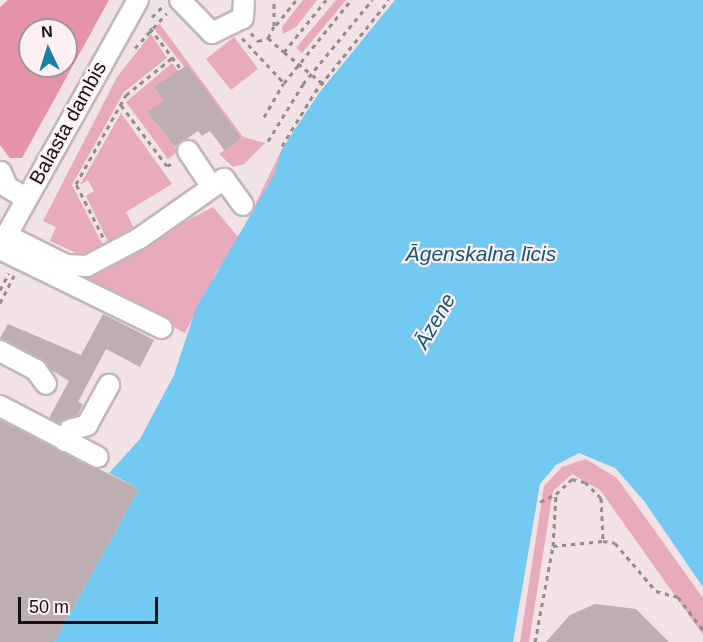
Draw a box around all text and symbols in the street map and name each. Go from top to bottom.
north arrow [18,18,78,78]
text: N [40,23,53,40]
street label: Balasta dambis [24,57,112,189]
water label: Āgenskalna līcis [406,241,556,267]
water label: Āzene [409,289,461,353]
scale bar [21,585,160,623]
text: 50 m [29,597,69,617]

